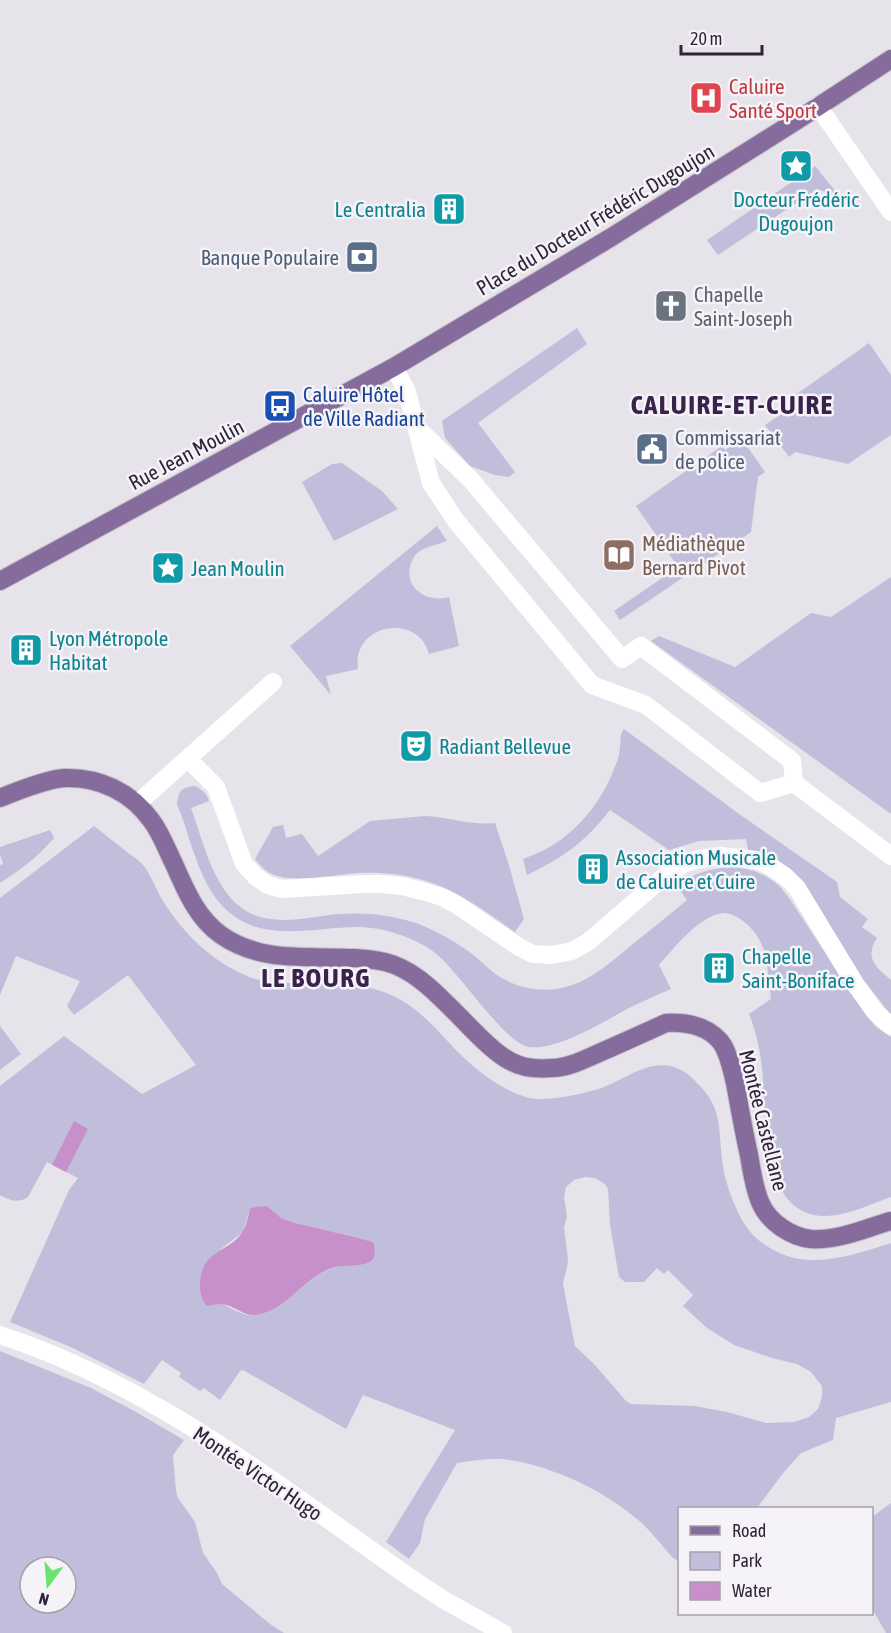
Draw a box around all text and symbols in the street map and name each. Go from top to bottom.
scale bar [681,18,762,56]
text: 20 m [690,28,722,49]
place label: Caluire Santé Sport [729,74,817,122]
hospital icon: Caluire Santé Sport [688,80,724,116]
street label: Place du Docteur Frédéric Dugoujon [472,138,718,300]
place icon: Docteur Frédéric Dugoujon [778,148,814,184]
place label: Docteur Frédéric Dugoujon [733,187,859,235]
building icon: Le Centralia [431,191,467,227]
place label: Le Centralia [335,197,426,221]
bank icon: Banque Populaire [344,239,380,275]
place label: Banque Populaire [201,245,339,269]
place label: Chapelle Saint-Joseph [694,282,793,330]
church icon: Chapelle Saint-Joseph [653,288,689,324]
place label: Caluire Hôtel de Ville Radiant [303,382,425,430]
bus stop icon: Caluire Hôtel de Ville Radiant [262,388,298,424]
district label: CALUIRE-ET-CUIRE [630,389,834,420]
street label: Rue Jean Moulin [124,414,248,494]
place label: Commissariat de police [675,425,781,473]
public building icon: Commissariat de police [634,431,670,467]
place label: Médiathèque Bernard Pivot [642,531,746,579]
library icon: Médiathèque Bernard Pivot [601,537,637,573]
place icon: Jean Moulin [150,550,186,586]
place label: Jean Moulin [191,556,285,580]
place label: Lyon Métropole Habitat [49,626,168,674]
building icon: Lyon Métropole Habitat [8,632,44,668]
theatre icon: Radiant Bellevue [398,728,434,764]
place label: Radiant Bellevue [439,734,571,758]
place label: Association Musicale de Caluire et Cuire [616,845,776,893]
building icon: Association Musicale de Caluire et Cuire [575,851,611,887]
place label: Chapelle Saint-Boniface [742,944,855,992]
building icon: Chapelle Saint-Boniface [701,950,737,986]
district label: LE BOURG [261,962,371,993]
street label: Montée Castellane [735,1047,793,1193]
street label: Montée Victor Hugo [189,1421,327,1525]
legend [678,1507,873,1615]
text: Road [732,1520,766,1541]
text: Park [732,1550,762,1571]
north arrow [18,1555,78,1615]
text: Water [732,1580,772,1601]
text: N [37,1589,51,1609]

